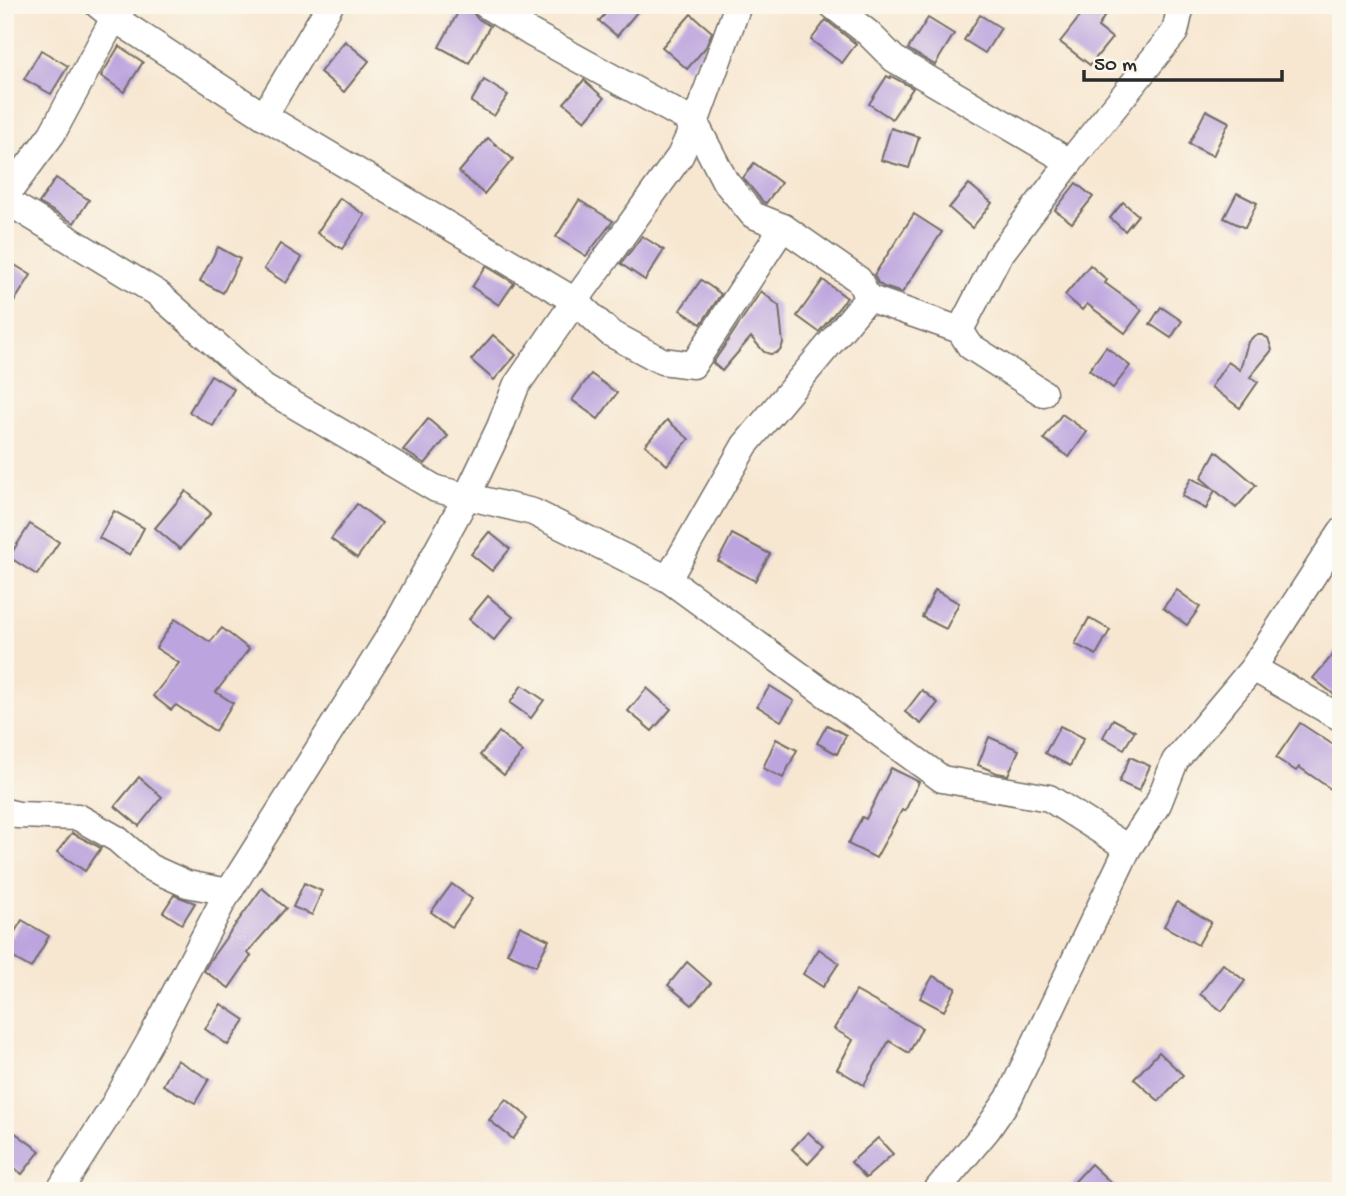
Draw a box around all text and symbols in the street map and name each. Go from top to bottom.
scale bar [1084,38,1281,82]
text: 50 m [1094,54,1137,79]

